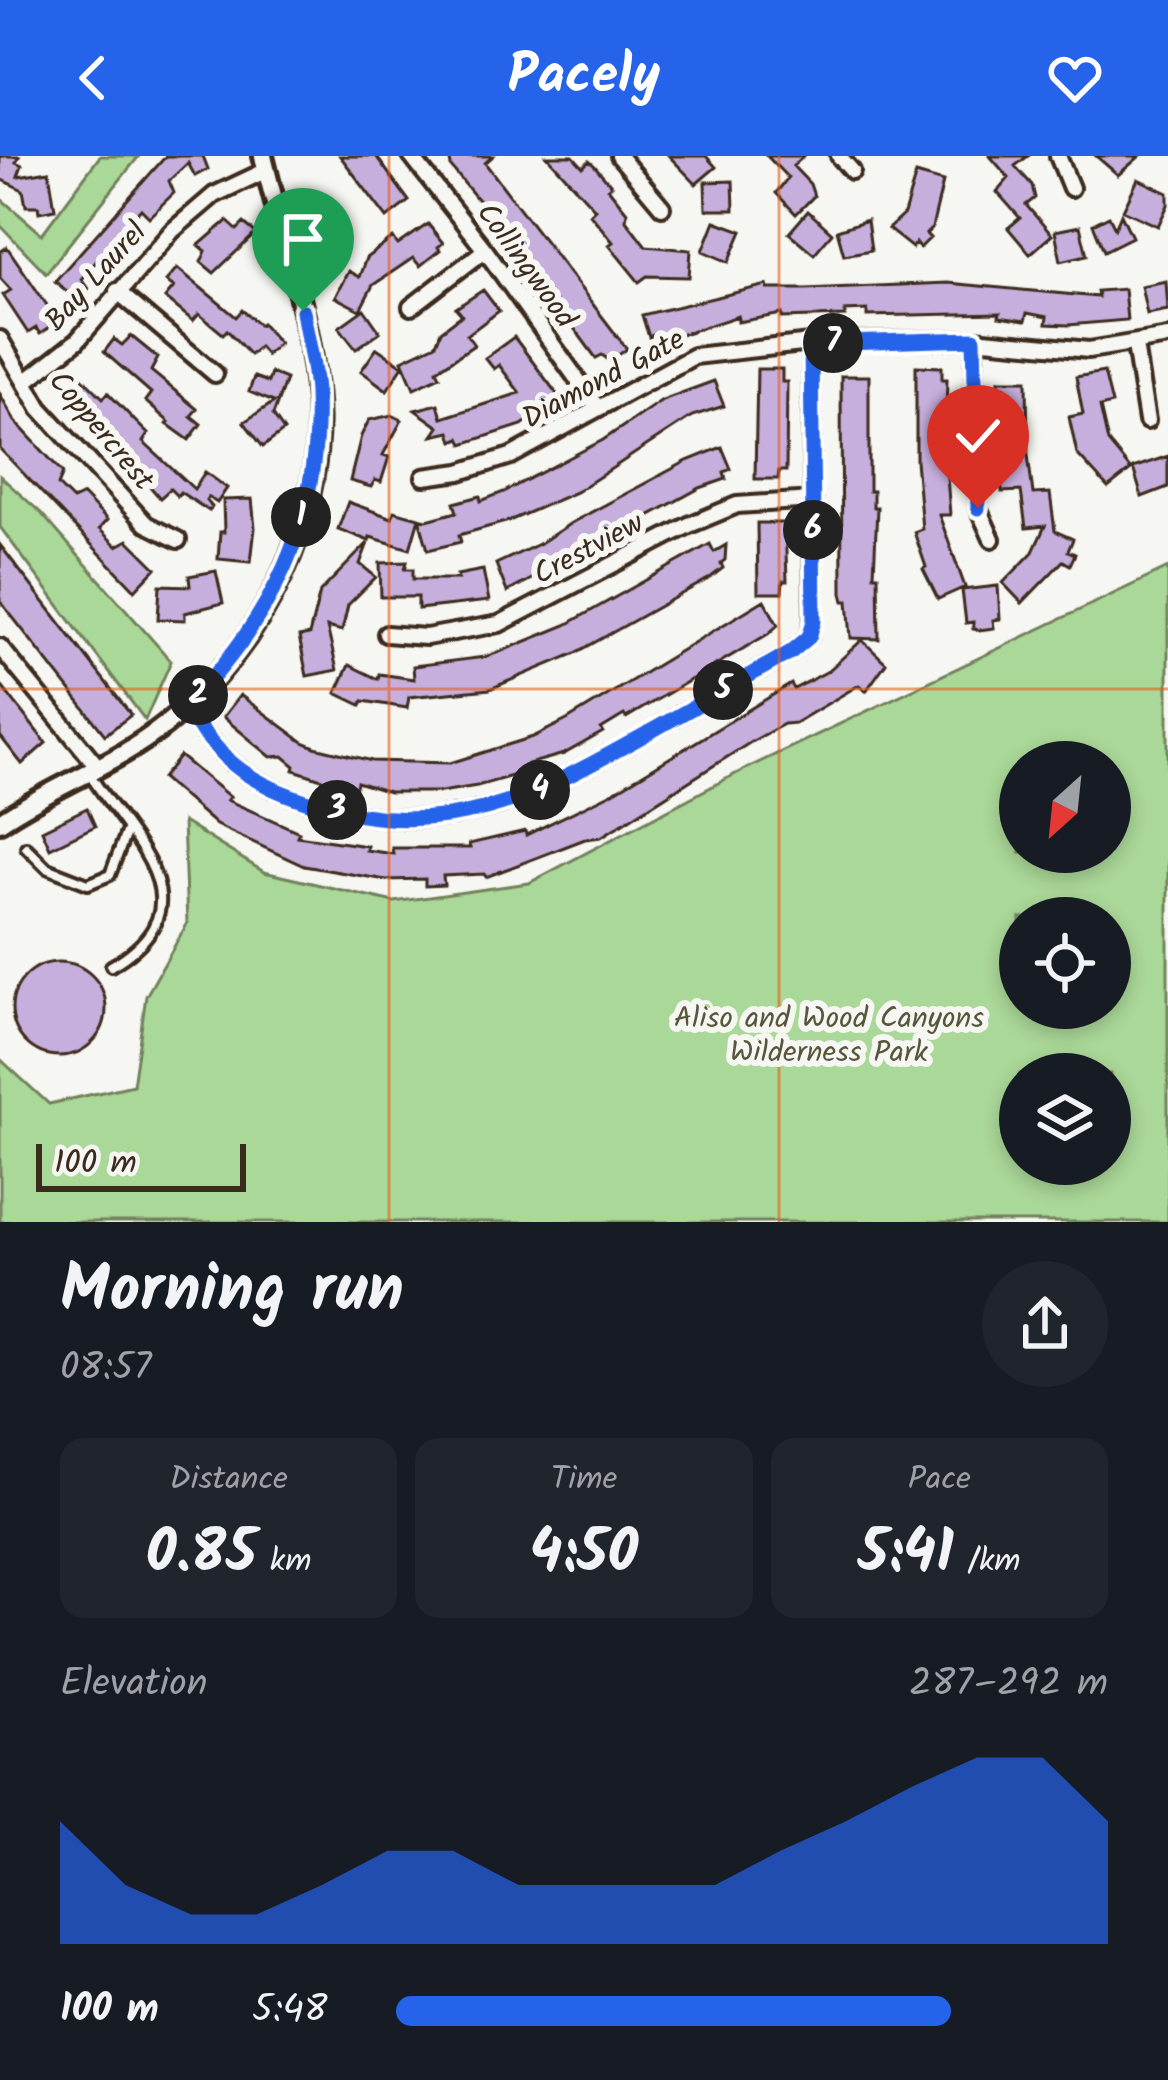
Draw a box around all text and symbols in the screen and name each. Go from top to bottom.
text: Pacely [508,35,660,121]
icon: back [60,45,126,111]
icon: heart [1042,45,1108,111]
pin [252,188,354,311]
street label: Collingwood [463,193,588,340]
icon: arrive [270,206,336,272]
street label: Bay Laurel [34,211,159,344]
pin: 7 [803,313,863,373]
text: 7 [825,316,841,369]
street label: Diamond Gate [514,317,694,443]
street label: Coppercrest [36,360,166,502]
pin [927,385,1029,508]
icon: check [945,403,1011,469]
pin: 1 [271,487,331,547]
text: 1 [296,490,306,543]
street label: Crestview [525,500,654,599]
pin: 6 [783,500,843,560]
text: 6 [804,503,822,556]
pin: 5 [693,660,753,720]
text: 5 [715,663,731,716]
pin: 2 [168,665,228,725]
text: 2 [188,668,208,721]
north arrow [999,741,1131,873]
map controls [999,741,1131,1185]
pin: 4 [510,760,570,820]
text: 4 [531,763,549,816]
pin: 3 [307,780,367,840]
text: 3 [328,783,346,836]
button: locate [999,897,1131,1029]
park label: Aliso and Wood Canyons Wilderness Park [674,995,984,1077]
button: layers [999,1053,1131,1185]
scale bar [36,1138,246,1191]
text: 100 m [54,1138,137,1191]
text: Morning run [60,1240,404,1345]
button: share [982,1261,1108,1387]
text: 08:57 [60,1338,152,1400]
text: Distance [169,1454,288,1507]
text: Time [551,1454,617,1507]
text: Pace [908,1454,971,1507]
text: 0.85 [146,1507,257,1603]
text: 4:50 [530,1507,638,1603]
text: 5:41 [858,1507,954,1603]
text: km [257,1536,312,1589]
text: /km [954,1536,1021,1589]
text: Elevation [60,1654,208,1716]
text: 287–292 m [909,1654,1108,1716]
text: 100 m [60,1980,159,2042]
text: 5:48 [252,1980,328,2042]

